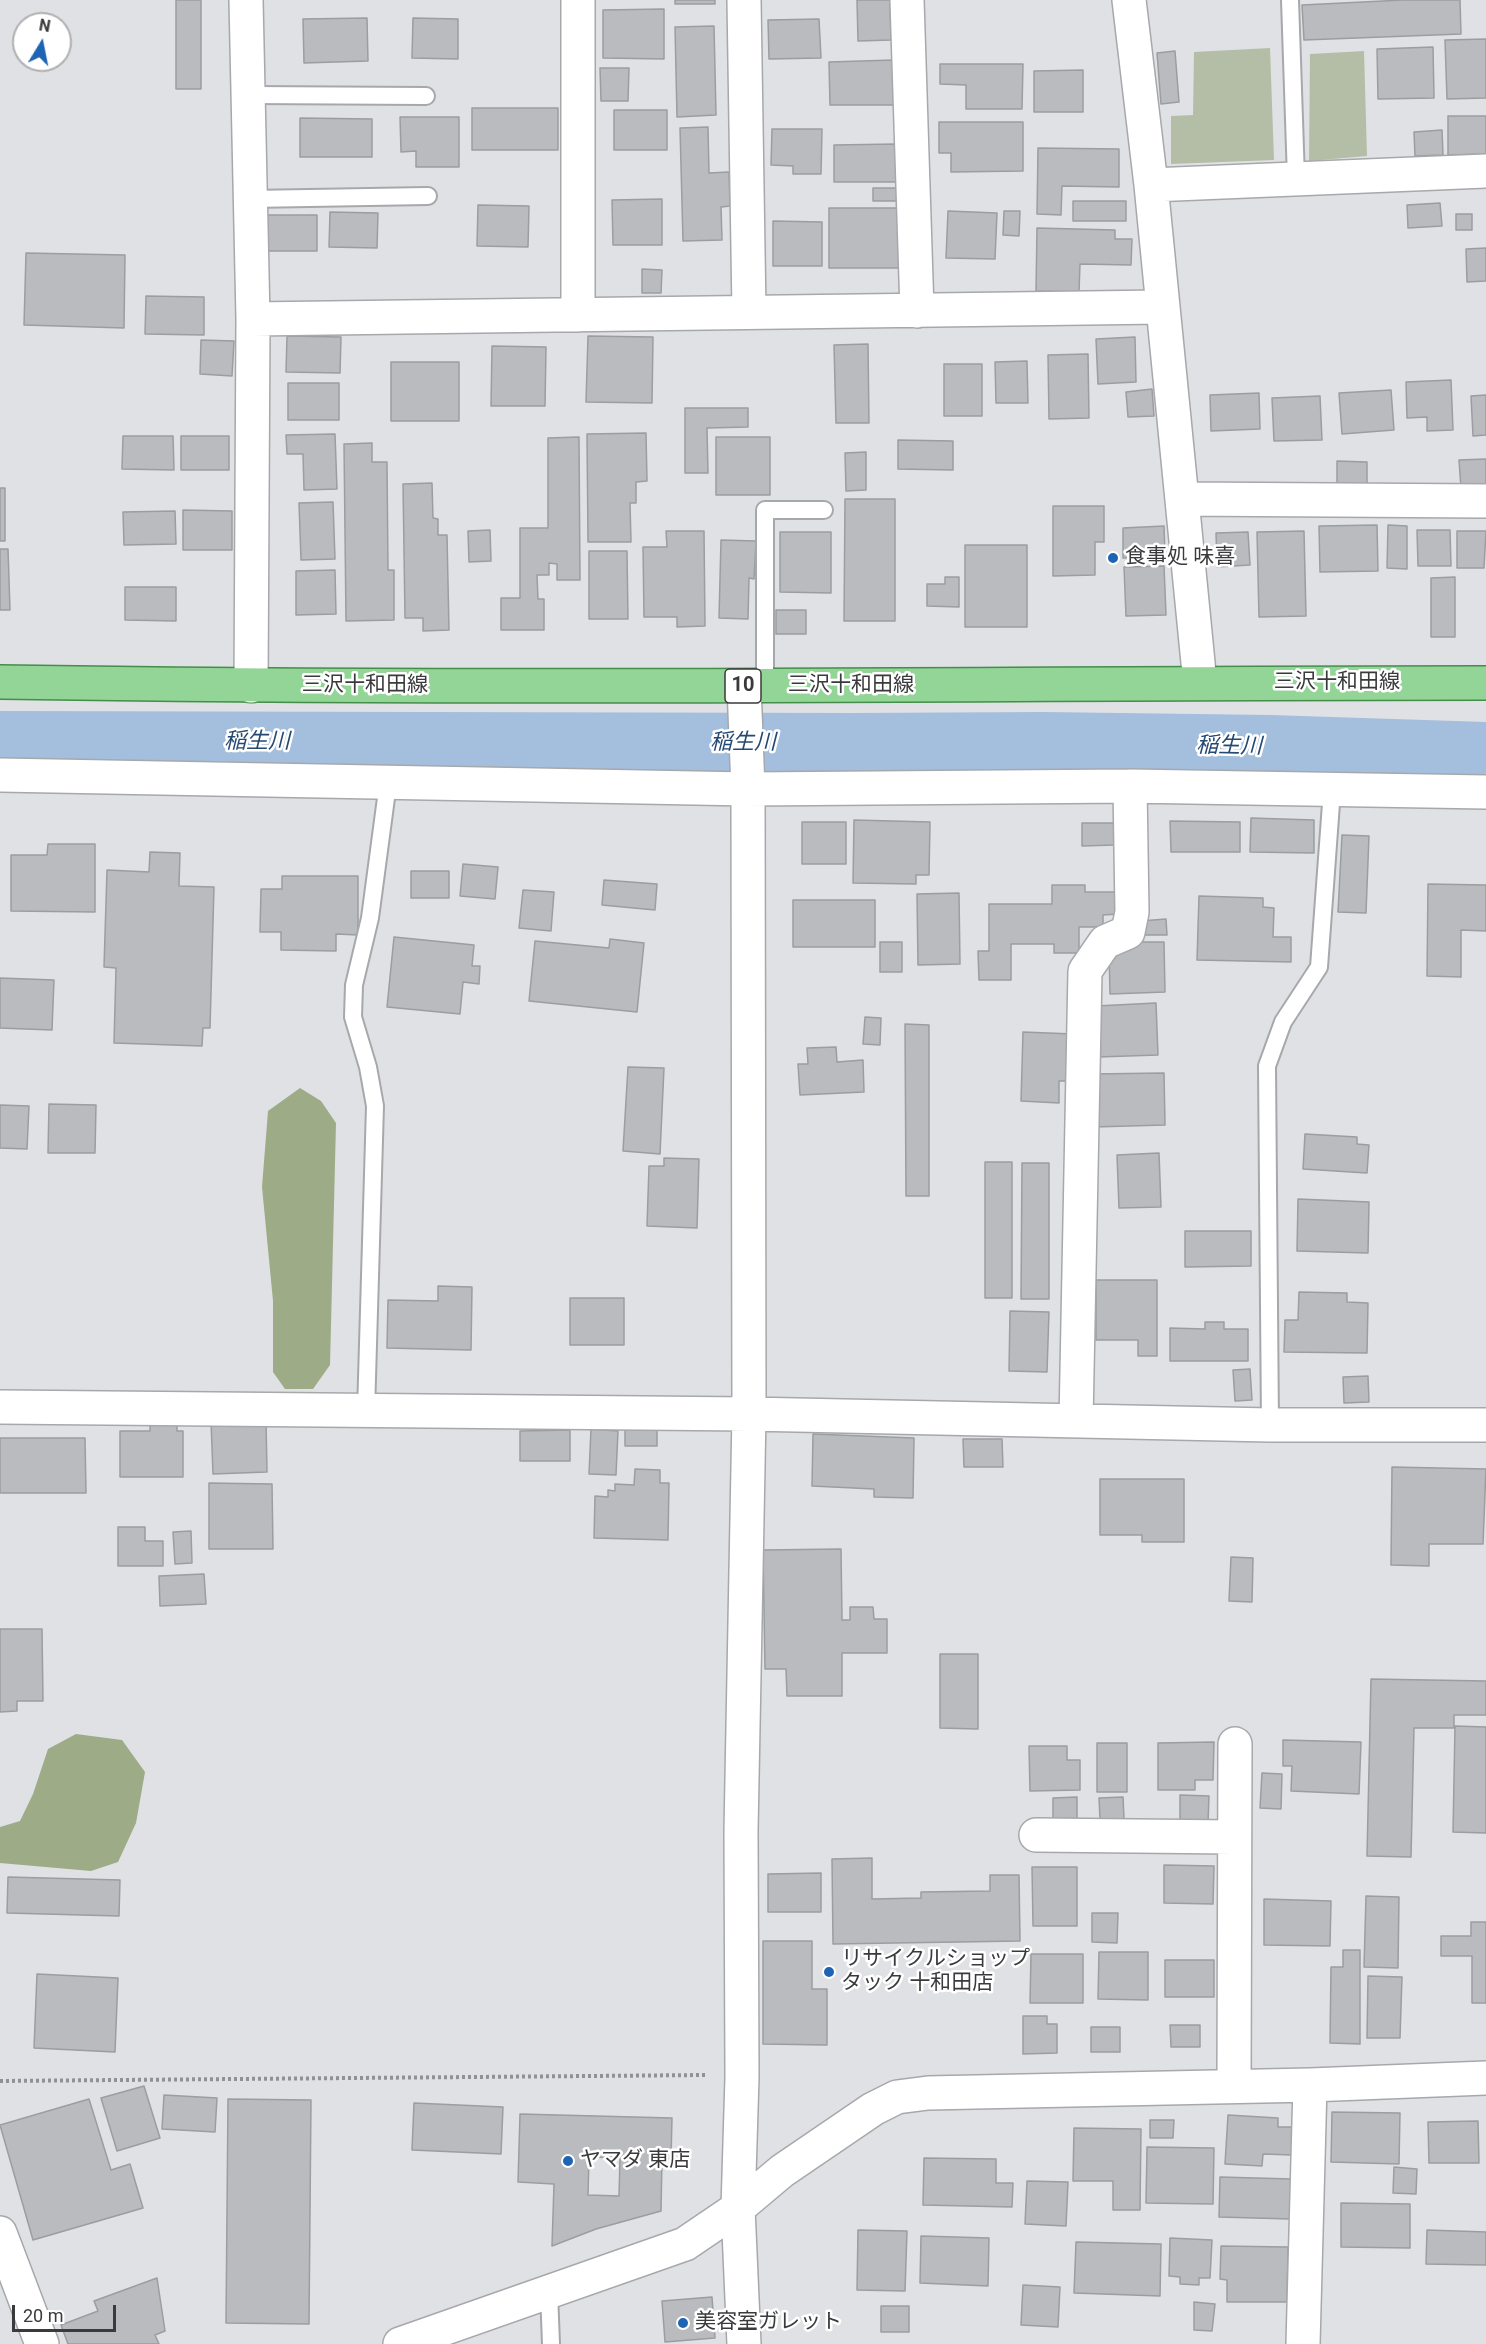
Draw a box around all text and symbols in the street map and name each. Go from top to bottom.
north arrow [12,12,72,72]
text: N [38,15,52,36]
place label: 食事処 味喜 [1125,545,1235,571]
marker: 食事処 味喜 [1106,551,1120,565]
road number: 10 [725,669,761,703]
street label: 三沢十和田線 [1274,670,1400,696]
street label: 三沢十和田線 [302,673,428,699]
street label: 三沢十和田線 [788,673,914,699]
water label: 稲生川 [224,729,290,755]
water label: 稲生川 [710,730,776,756]
water label: 稲生川 [1196,733,1262,761]
place label: リサイクルショップ タック 十和田店 [841,1947,1030,1997]
marker: リサイクルショップ タック 十和田店 [822,1965,836,1979]
place label: ヤマダ 東店 [580,2148,690,2174]
marker: ヤマダ 東店 [561,2154,575,2168]
scale bar [15,2293,118,2331]
text: 20 m [23,2305,63,2326]
place label: 美容室ガレット [695,2310,842,2336]
marker: 美容室ガレット [676,2316,690,2330]

